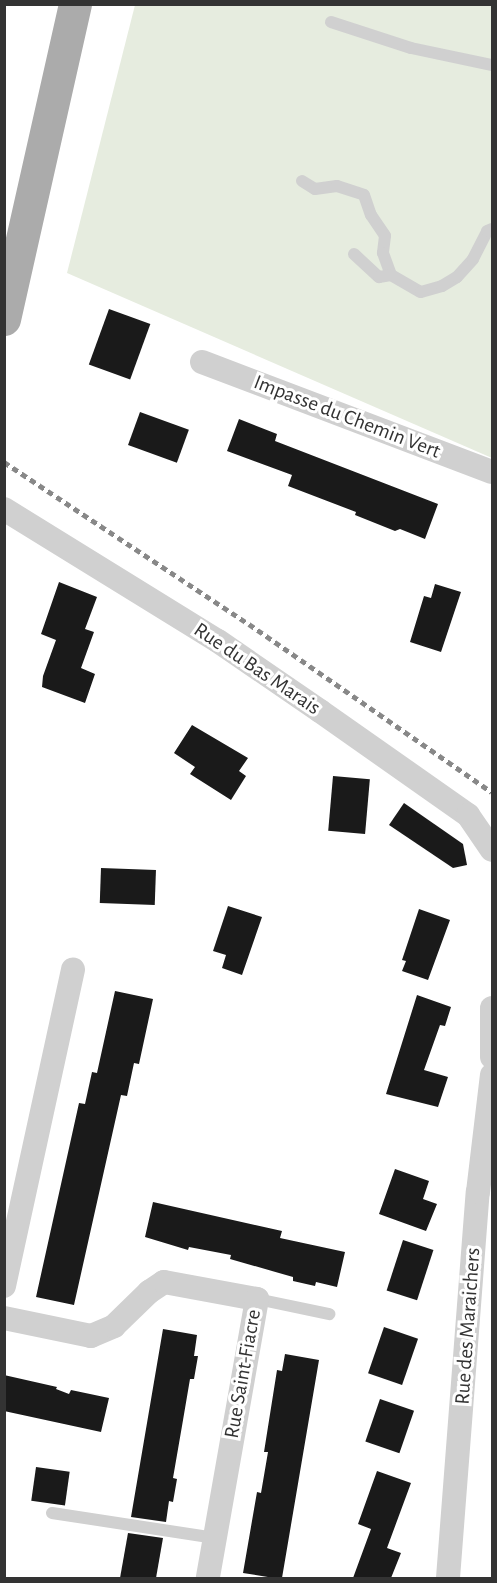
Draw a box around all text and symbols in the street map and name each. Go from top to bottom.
street label: Impasse du Chemin Vert [250,370,444,464]
street label: Rue du Bas Marais [189,617,325,721]
street label: Rue des Maraichers [450,1247,486,1405]
street label: Rue Saint-Fiacre [219,1307,267,1441]

